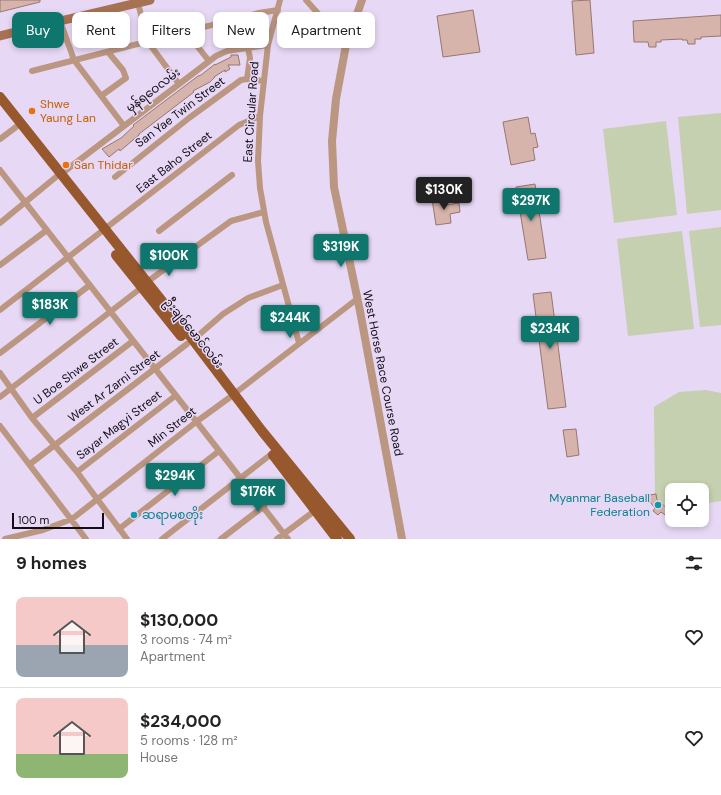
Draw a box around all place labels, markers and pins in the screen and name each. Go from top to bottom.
place label: Shwe Yaung Lan [40,96,96,126]
marker: Shwe Yaung Lan [27,106,37,116]
place label: San Thidar [74,157,133,173]
marker: San Thidar [61,160,71,170]
pin: $130K [416,177,472,211]
pin: $297K [503,188,559,222]
pin: $319K [313,234,369,268]
pin: $100K [141,243,197,277]
pin: $183K [22,292,78,326]
pin: $244K [262,305,318,339]
pin: $234K [522,316,578,350]
pin: $294K [147,463,203,497]
pin: $176K [230,479,286,513]
place label: Myanmar Baseball Federation [549,490,650,520]
marker: Myanmar Baseball Federation [653,500,663,510]
place label: ဆရာမစတိုး [142,506,203,525]
marker: ဆရာမစတိုး [129,510,139,520]

